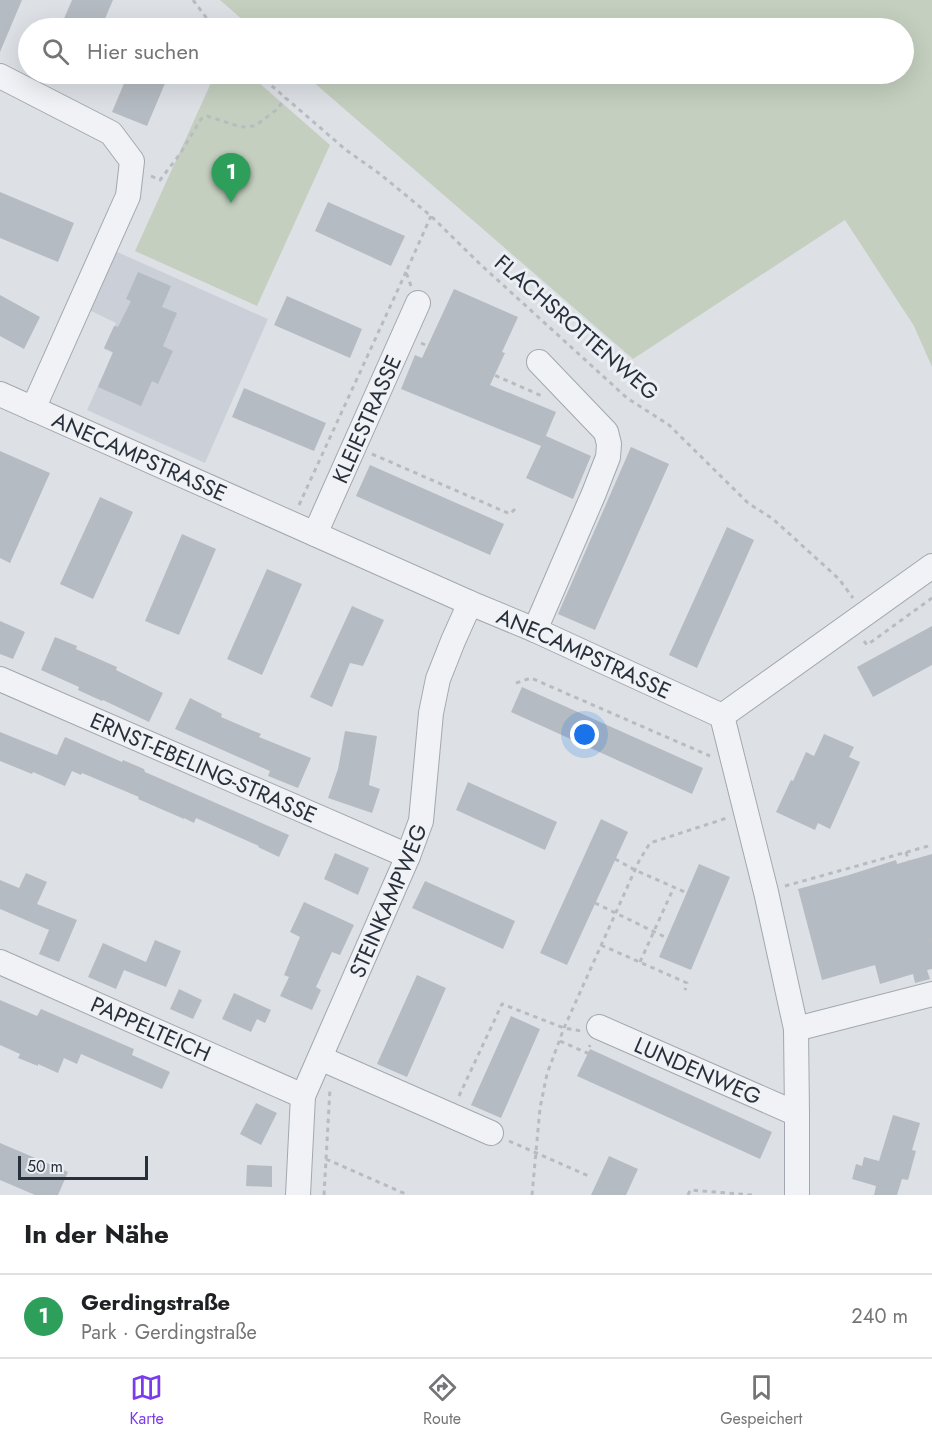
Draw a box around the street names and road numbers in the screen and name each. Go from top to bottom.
street label: FLACHSROTTENWEG [488,247,666,407]
street label: KLEIESTRASSE [324,350,409,488]
street label: ANECAMPSTRASSE [47,403,232,509]
street label: ANECAMPSTRASSE [492,600,676,707]
street label: ERNST-EBELING-STRASSE [85,704,322,831]
street label: STEINKAMPWEG [341,819,435,983]
street label: PAPPELTEICH [86,988,216,1069]
street label: LUNDENWEG [629,1028,766,1112]

